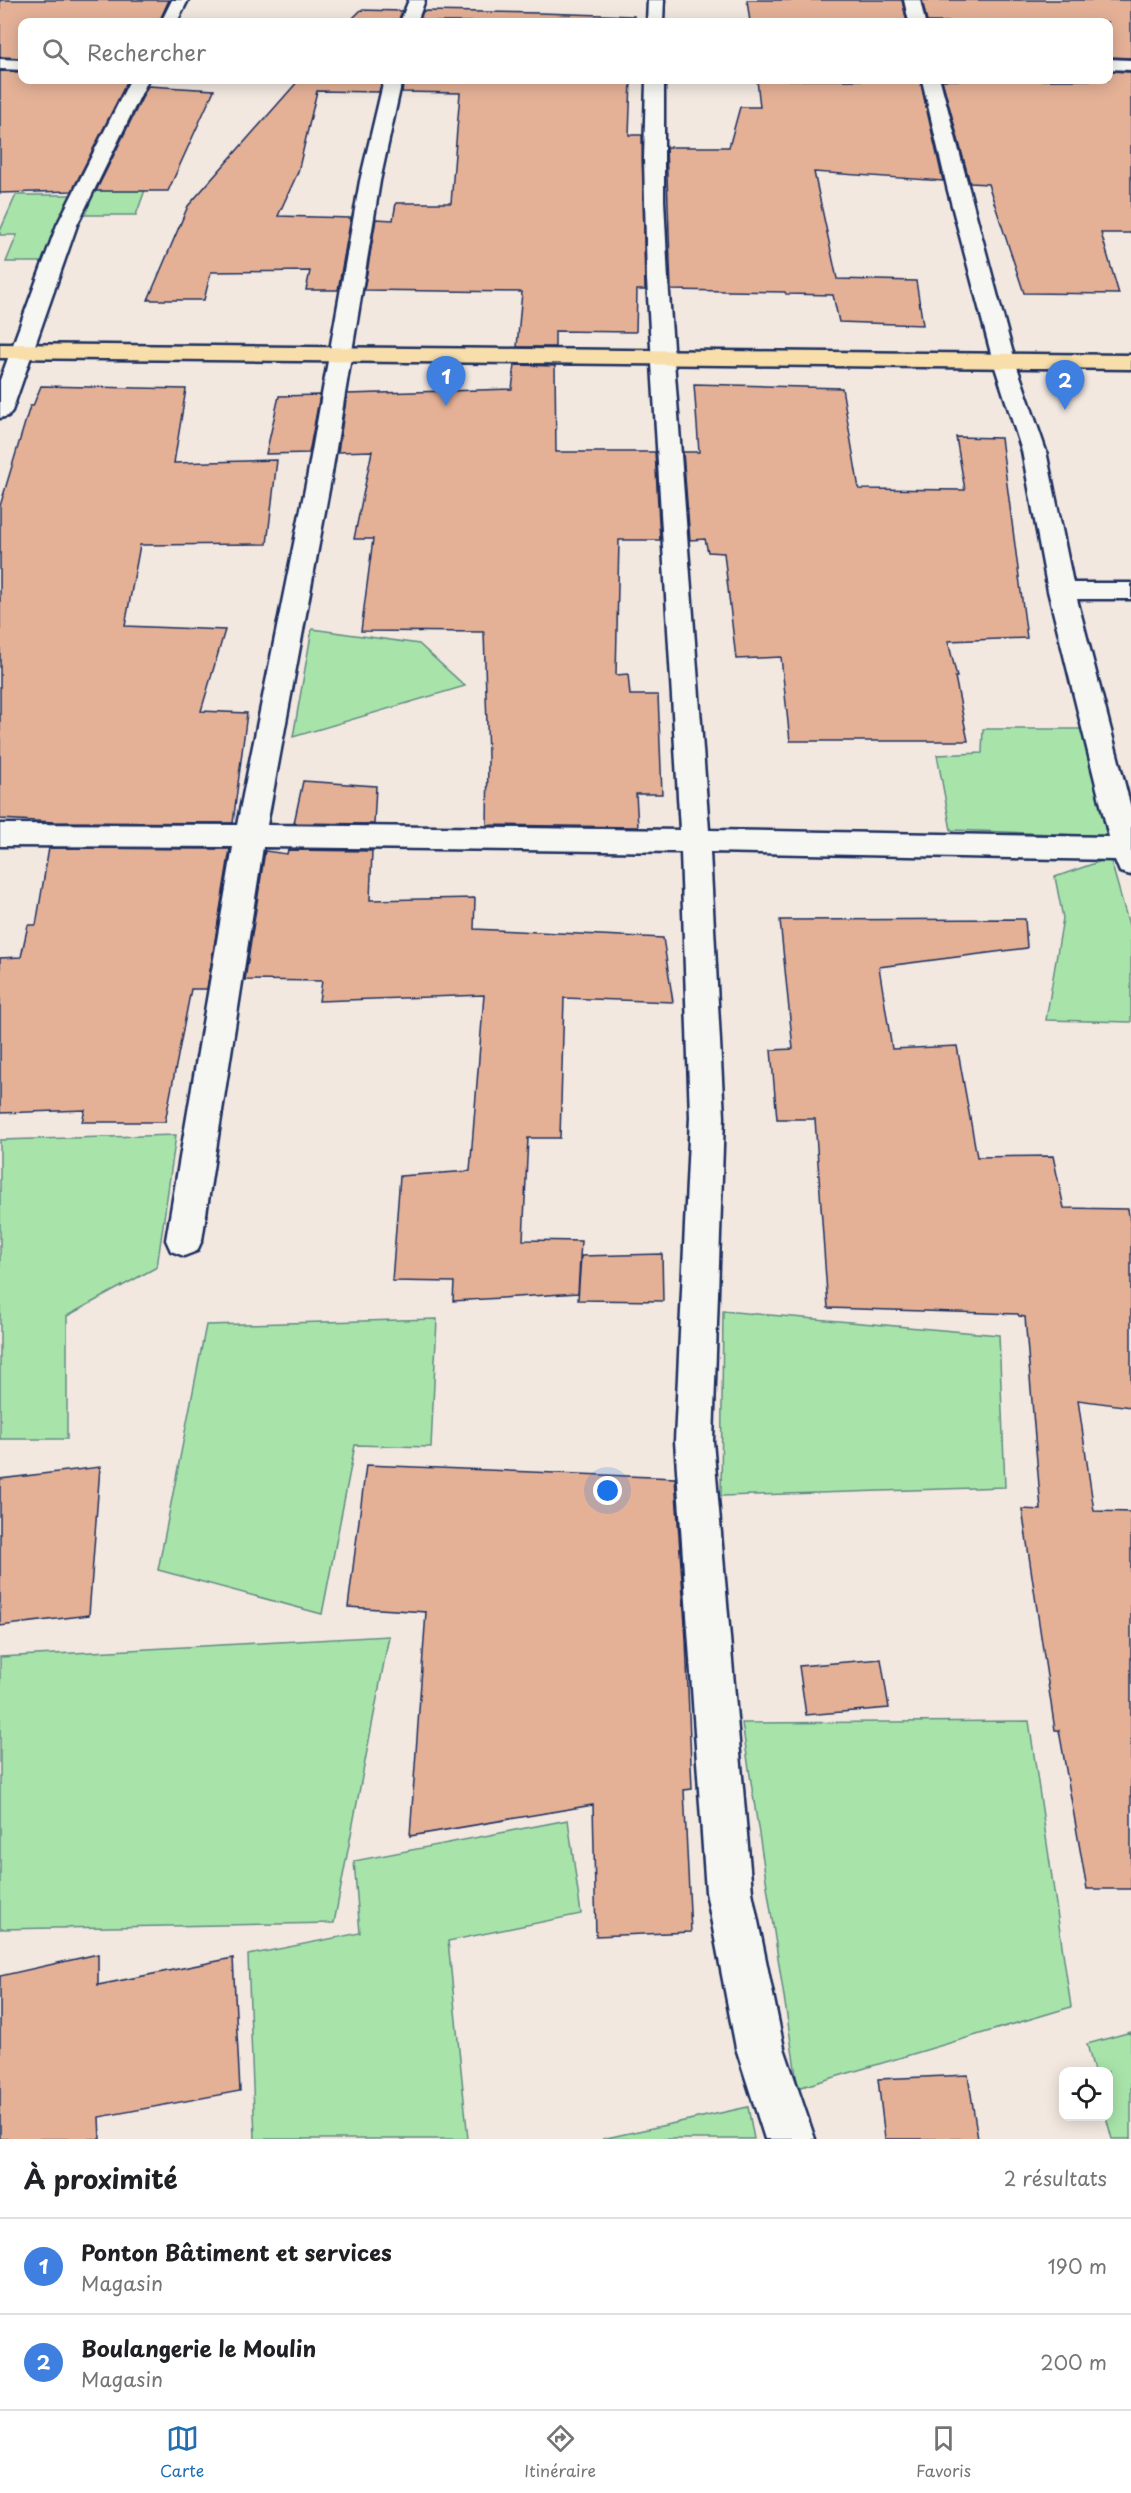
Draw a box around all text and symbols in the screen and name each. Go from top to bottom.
search box [18,18,1113,84]
icon: search [39,35,72,68]
text: Rechercher [87,35,206,68]
pin: 1 [426,356,466,406]
pin: 2 [1046,360,1084,410]
your location [593,1476,622,1505]
map controls [1059,2067,1113,2121]
button: locate [1059,2067,1113,2121]
text: À proximité [24,2159,178,2198]
text: 2 résultats [1004,2163,1107,2193]
text: Ponton Bâtiment et services [81,2235,392,2268]
text: 1 [39,2251,48,2281]
text: 190 m [1048,2251,1107,2281]
text: Magasin [81,2268,163,2298]
text: Boulangerie le Moulin [81,2331,316,2364]
text: 2 [36,2347,51,2377]
text: 200 m [1040,2347,1107,2377]
text: Magasin [81,2364,163,2394]
tab: Carte [160,2422,204,2482]
tab: Itinéraire [524,2422,596,2482]
tab: Favoris [916,2422,971,2482]

